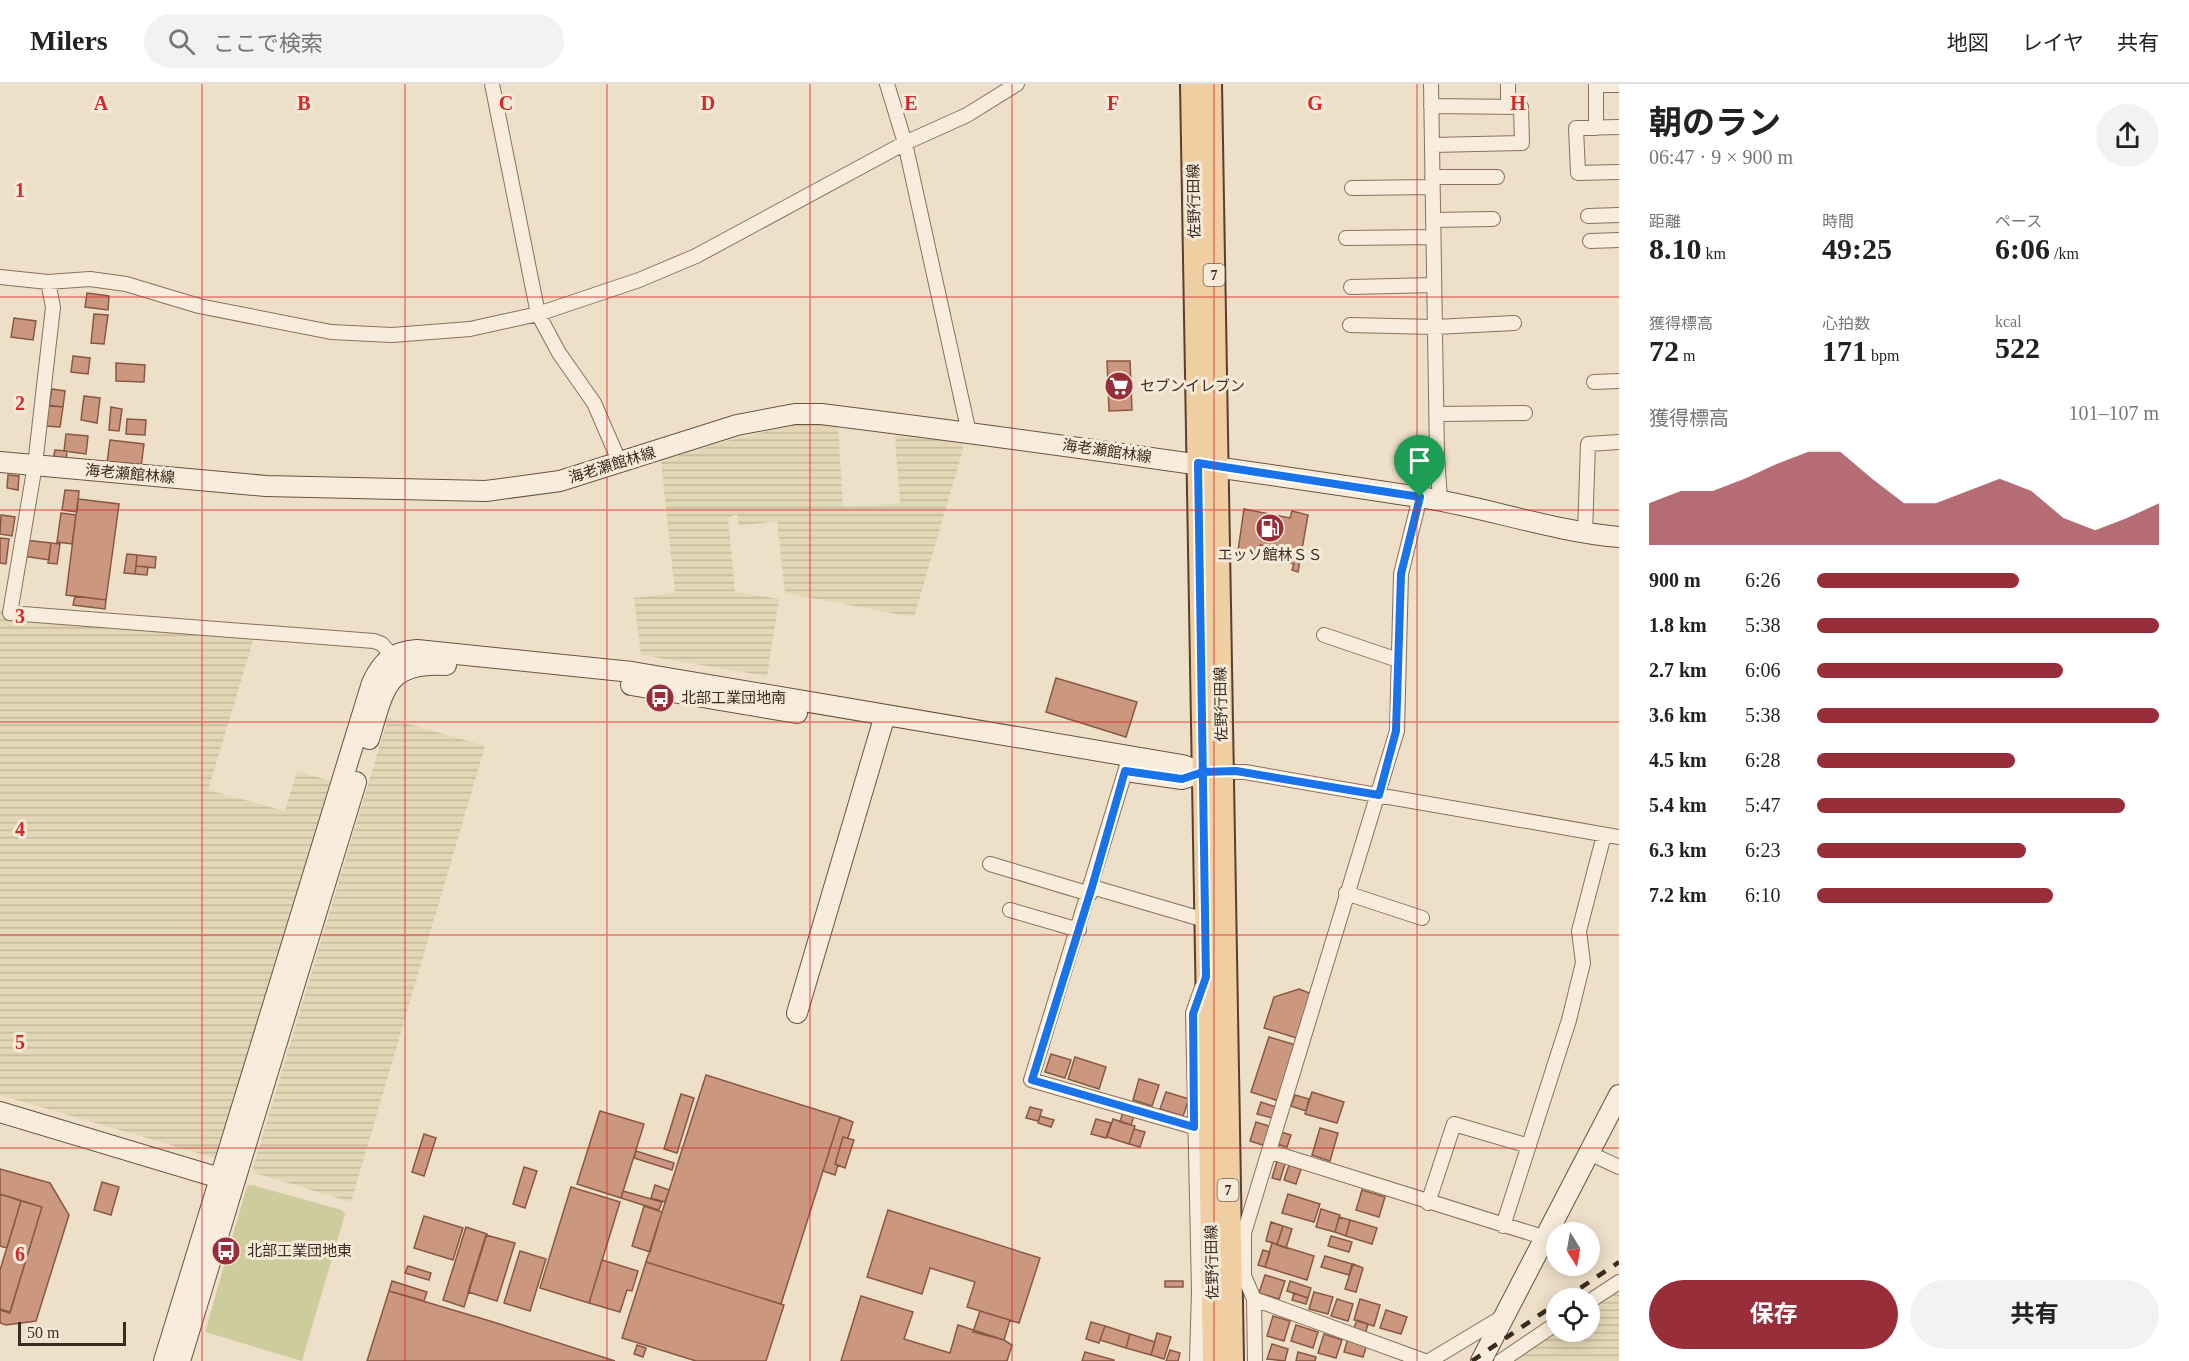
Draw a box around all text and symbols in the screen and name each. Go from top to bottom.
search box [144,14,564,68]
text: Milers [30,25,108,56]
icon: search [165,25,198,58]
text: ここで検索 [213,31,323,56]
text: 地図 [1947,31,1989,55]
text: レイヤ [2022,31,2084,55]
text: 共有 [2117,31,2159,55]
text: A [94,92,109,114]
text: B [297,92,311,114]
text: C [499,92,513,114]
text: D [701,92,715,114]
text: E [904,92,918,114]
text: F [1107,92,1119,114]
text: G [1307,92,1323,114]
text: H [1510,92,1526,114]
button: share [2096,104,2159,167]
text: 朝のラン [1649,105,1781,141]
text: 06:47 · 9 × 900 m [1649,146,1793,168]
street label: 佐野行田線 [1185,163,1203,239]
text: 1 [15,179,25,201]
text: 距離 [1649,213,1681,230]
text: 時間 [1822,213,1854,230]
text: ペース [1995,213,2042,230]
text: 8.10 [1649,232,1702,265]
text: 49:25 [1822,232,1892,265]
text: 6:06 [1995,232,2050,265]
text: km [1702,245,1726,262]
text: /km [2050,245,2079,262]
road number: 7 [1204,264,1224,286]
text: kcal [1995,313,2022,330]
text: 獲得標高 [1649,315,1713,332]
text: 心拍数 [1822,315,1870,332]
text: 522 [1995,331,2040,364]
text: 72 [1649,334,1679,367]
text: 171 [1822,334,1867,367]
text: m [1679,347,1695,364]
text: bpm [1867,347,1899,364]
supermarket icon: セブンイレブン [1103,370,1135,402]
place label: セブンイレブン [1140,378,1245,394]
text: 2 [15,392,25,414]
text: 101–107 m [2068,402,2159,424]
text: 獲得標高 [1649,407,1729,429]
pin [1394,435,1445,497]
street label: 海老瀬館林線 [1061,437,1153,465]
street label: 海老瀬館林線 [567,444,657,486]
icon: arrive [1403,444,1436,477]
street label: 海老瀬館林線 [84,462,176,486]
fuel station icon: エッソ館林ＳＳ [1254,512,1286,544]
place label: エッソ館林ＳＳ [1217,547,1323,563]
text: 900 m [1649,569,1701,591]
text: 6:26 [1745,569,1781,591]
text: 3 [15,605,25,627]
text: 1.8 km [1649,614,1707,636]
text: 5:38 [1745,614,1781,636]
text: 2.7 km [1649,659,1707,681]
text: 6:06 [1745,659,1781,681]
street label: 佐野行田線 [1212,666,1230,742]
bus stop icon: 北部工業団地南 [644,682,676,714]
place label: 北部工業団地南 [681,689,786,706]
text: 3.6 km [1649,704,1707,726]
text: 5:38 [1745,704,1781,726]
text: 4.5 km [1649,749,1707,771]
text: 6:28 [1745,749,1781,771]
text: 5.4 km [1649,794,1707,816]
text: 5:47 [1745,794,1781,816]
text: 4 [15,818,25,840]
text: 6.3 km [1649,839,1707,861]
text: 6:23 [1745,839,1781,861]
text: 7.2 km [1649,884,1707,906]
text: 6:10 [1745,884,1781,906]
text: 5 [15,1031,25,1053]
road number: 7 [1218,1179,1238,1201]
north arrow [1546,1222,1600,1276]
map controls [1546,1222,1600,1342]
street label: 佐野行田線 [1203,1224,1221,1300]
bus stop icon: 北部工業団地東 [210,1235,242,1267]
place label: 北部工業団地東 [247,1242,352,1259]
text: 6 [15,1243,25,1265]
button: 保存 [1649,1280,1898,1349]
button: 共有 [1910,1280,2159,1349]
button: locate [1546,1288,1600,1342]
scale bar [18,1319,126,1346]
text: 50 m [27,1324,59,1341]

